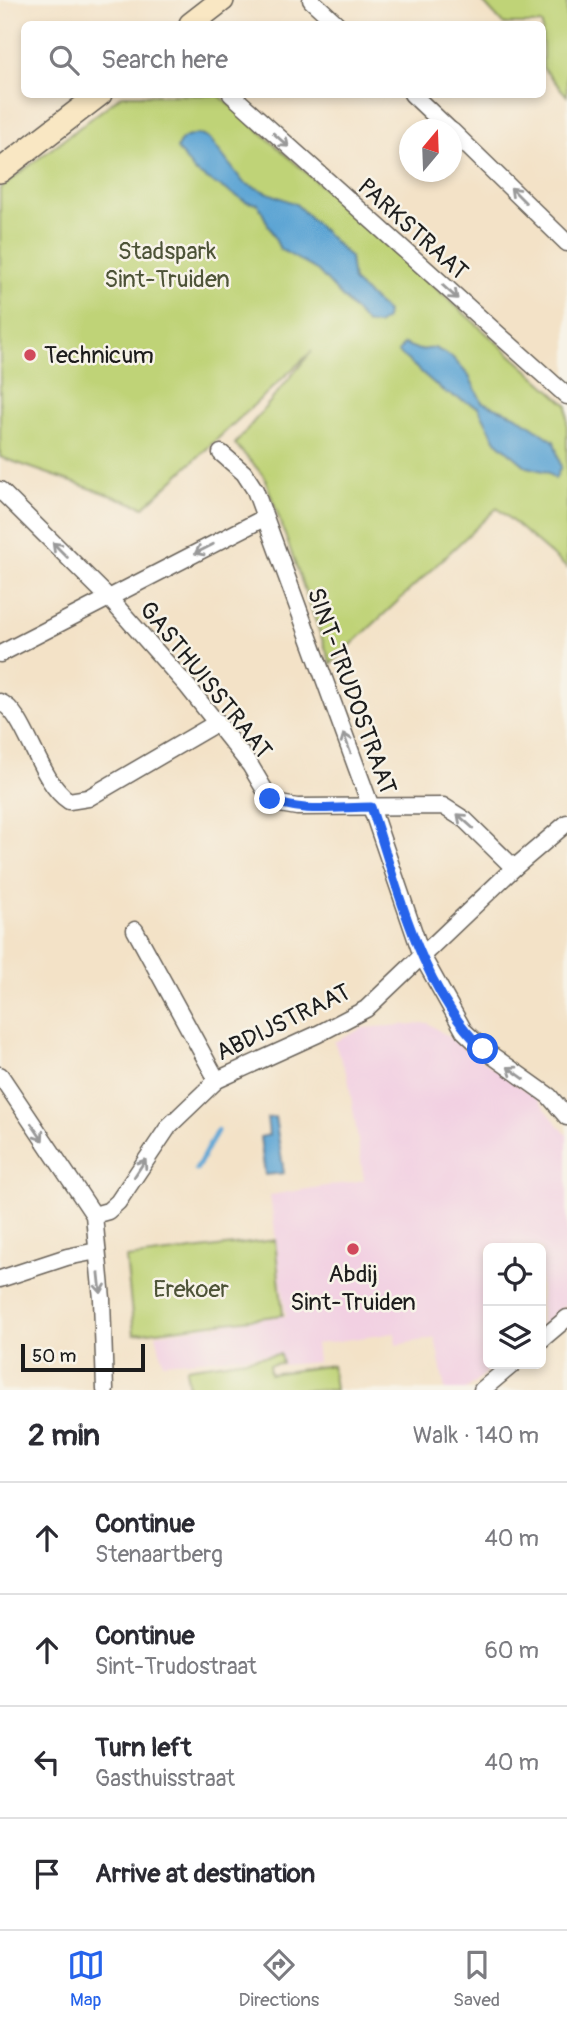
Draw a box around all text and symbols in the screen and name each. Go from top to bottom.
search box [21,21,546,98]
icon: search [45,41,83,79]
text: Search here [101,44,228,76]
north arrow [399,119,462,182]
one-way arrow [272,132,289,149]
street label: PARKSTRAAT [352,172,474,286]
one-way arrow [510,187,527,204]
park label: Stadspark Sint-Truiden [104,237,230,294]
one-way arrow [441,284,459,300]
place label: Technicum [44,341,154,370]
marker: Technicum [22,347,38,363]
one-way arrow [52,542,69,559]
one-way arrow [194,543,214,557]
street label: SINT-TRUDOSTRAAT [301,584,402,798]
street label: GASTHUISSTRAAT [133,596,278,765]
one-way arrow [340,732,353,754]
route end [254,783,285,814]
one-way arrow [456,813,474,829]
street label: ABDIJSTRAAT [211,978,355,1067]
route start [467,1033,498,1064]
one-way arrow [507,1065,525,1080]
one-way arrow [30,1122,44,1141]
one-way arrow [133,1158,147,1178]
marker: Abdij Sint-Truiden [345,1241,361,1257]
map controls [483,1243,546,1369]
button: locate [483,1243,546,1306]
place label: Abdij Sint-Truiden [290,1260,416,1317]
one-way arrow [94,1271,107,1293]
park label: Erekoer [153,1275,229,1304]
button: layers [483,1306,546,1369]
scale bar [21,1341,145,1373]
text: 50 m [32,1344,76,1368]
text: 2 min [28,1417,100,1454]
text: Walk · 140 m [413,1421,539,1450]
text: Continue [95,1508,195,1540]
icon: ahead [28,1519,66,1557]
text: 40 m [485,1524,539,1553]
text: Stenaartberg [95,1540,223,1569]
text: Continue [95,1620,195,1652]
icon: ahead [28,1631,66,1669]
text: 60 m [484,1636,539,1665]
text: Sint-Trudostraat [95,1652,257,1681]
text: Turn left [95,1732,191,1764]
icon: left [28,1743,66,1781]
text: 40 m [485,1748,539,1777]
text: Gasthuisstraat [95,1764,235,1793]
icon: arrive [28,1855,66,1893]
text: Arrive at destination [95,1858,315,1890]
tab: Map [67,1946,105,2012]
tab: Directions [239,1946,319,2012]
tab: Saved [453,1946,500,2012]

